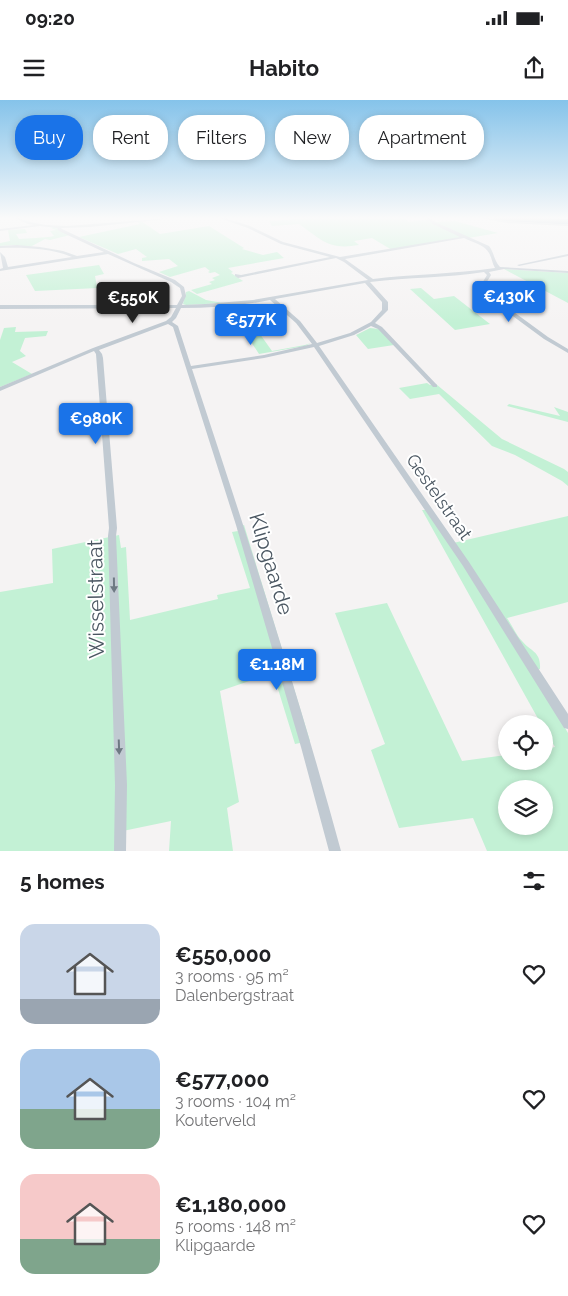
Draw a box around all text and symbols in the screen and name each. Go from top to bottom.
text: 09:20 [25,7,75,29]
icon: menu [20,54,48,82]
icon: share [520,54,548,82]
text: Habito [249,55,319,81]
chip: Buy [15,115,83,160]
chip: Rent [93,115,168,160]
chip: Filters [178,115,265,160]
chip: New [275,115,349,160]
chip: Apartment [359,115,484,160]
pin: €430K [474,280,544,323]
pin: €550K [98,282,168,324]
text: €430K [483,287,535,306]
text: €550K [107,288,159,307]
pin: €577K [216,304,286,346]
text: €577K [226,310,276,329]
pin: €980K [61,402,131,445]
text: €980K [70,409,122,428]
street label: Gestelstraat [402,450,477,544]
street label: Klipgaarde [244,510,299,618]
street label: Wisselstraat [82,539,109,659]
one-way arrow [111,577,119,593]
pin: €1.18M [236,648,318,691]
text: €1.18M [249,655,305,674]
map controls [498,715,553,835]
button: locate [498,715,553,770]
one-way arrow [116,739,124,755]
button: layers [498,780,553,835]
icon: filters [520,867,548,895]
text: 5 homes [20,869,105,894]
text: €550,000 [175,942,271,967]
icon: home [60,944,120,1004]
icon: heart [520,960,548,988]
text: 3 rooms · 95 m² [175,967,289,986]
text: Dalenbergstraat [175,986,294,1005]
text: €577,000 [175,1067,269,1092]
icon: home [60,1069,120,1129]
icon: heart [520,1085,548,1113]
text: 3 rooms · 104 m² [175,1092,296,1111]
text: Kouterveld [175,1111,256,1130]
text: €1,180,000 [175,1192,287,1217]
icon: home [60,1194,120,1254]
icon: heart [520,1210,548,1238]
text: 5 rooms · 148 m² [175,1217,296,1236]
text: Klipgaarde [175,1236,255,1255]

